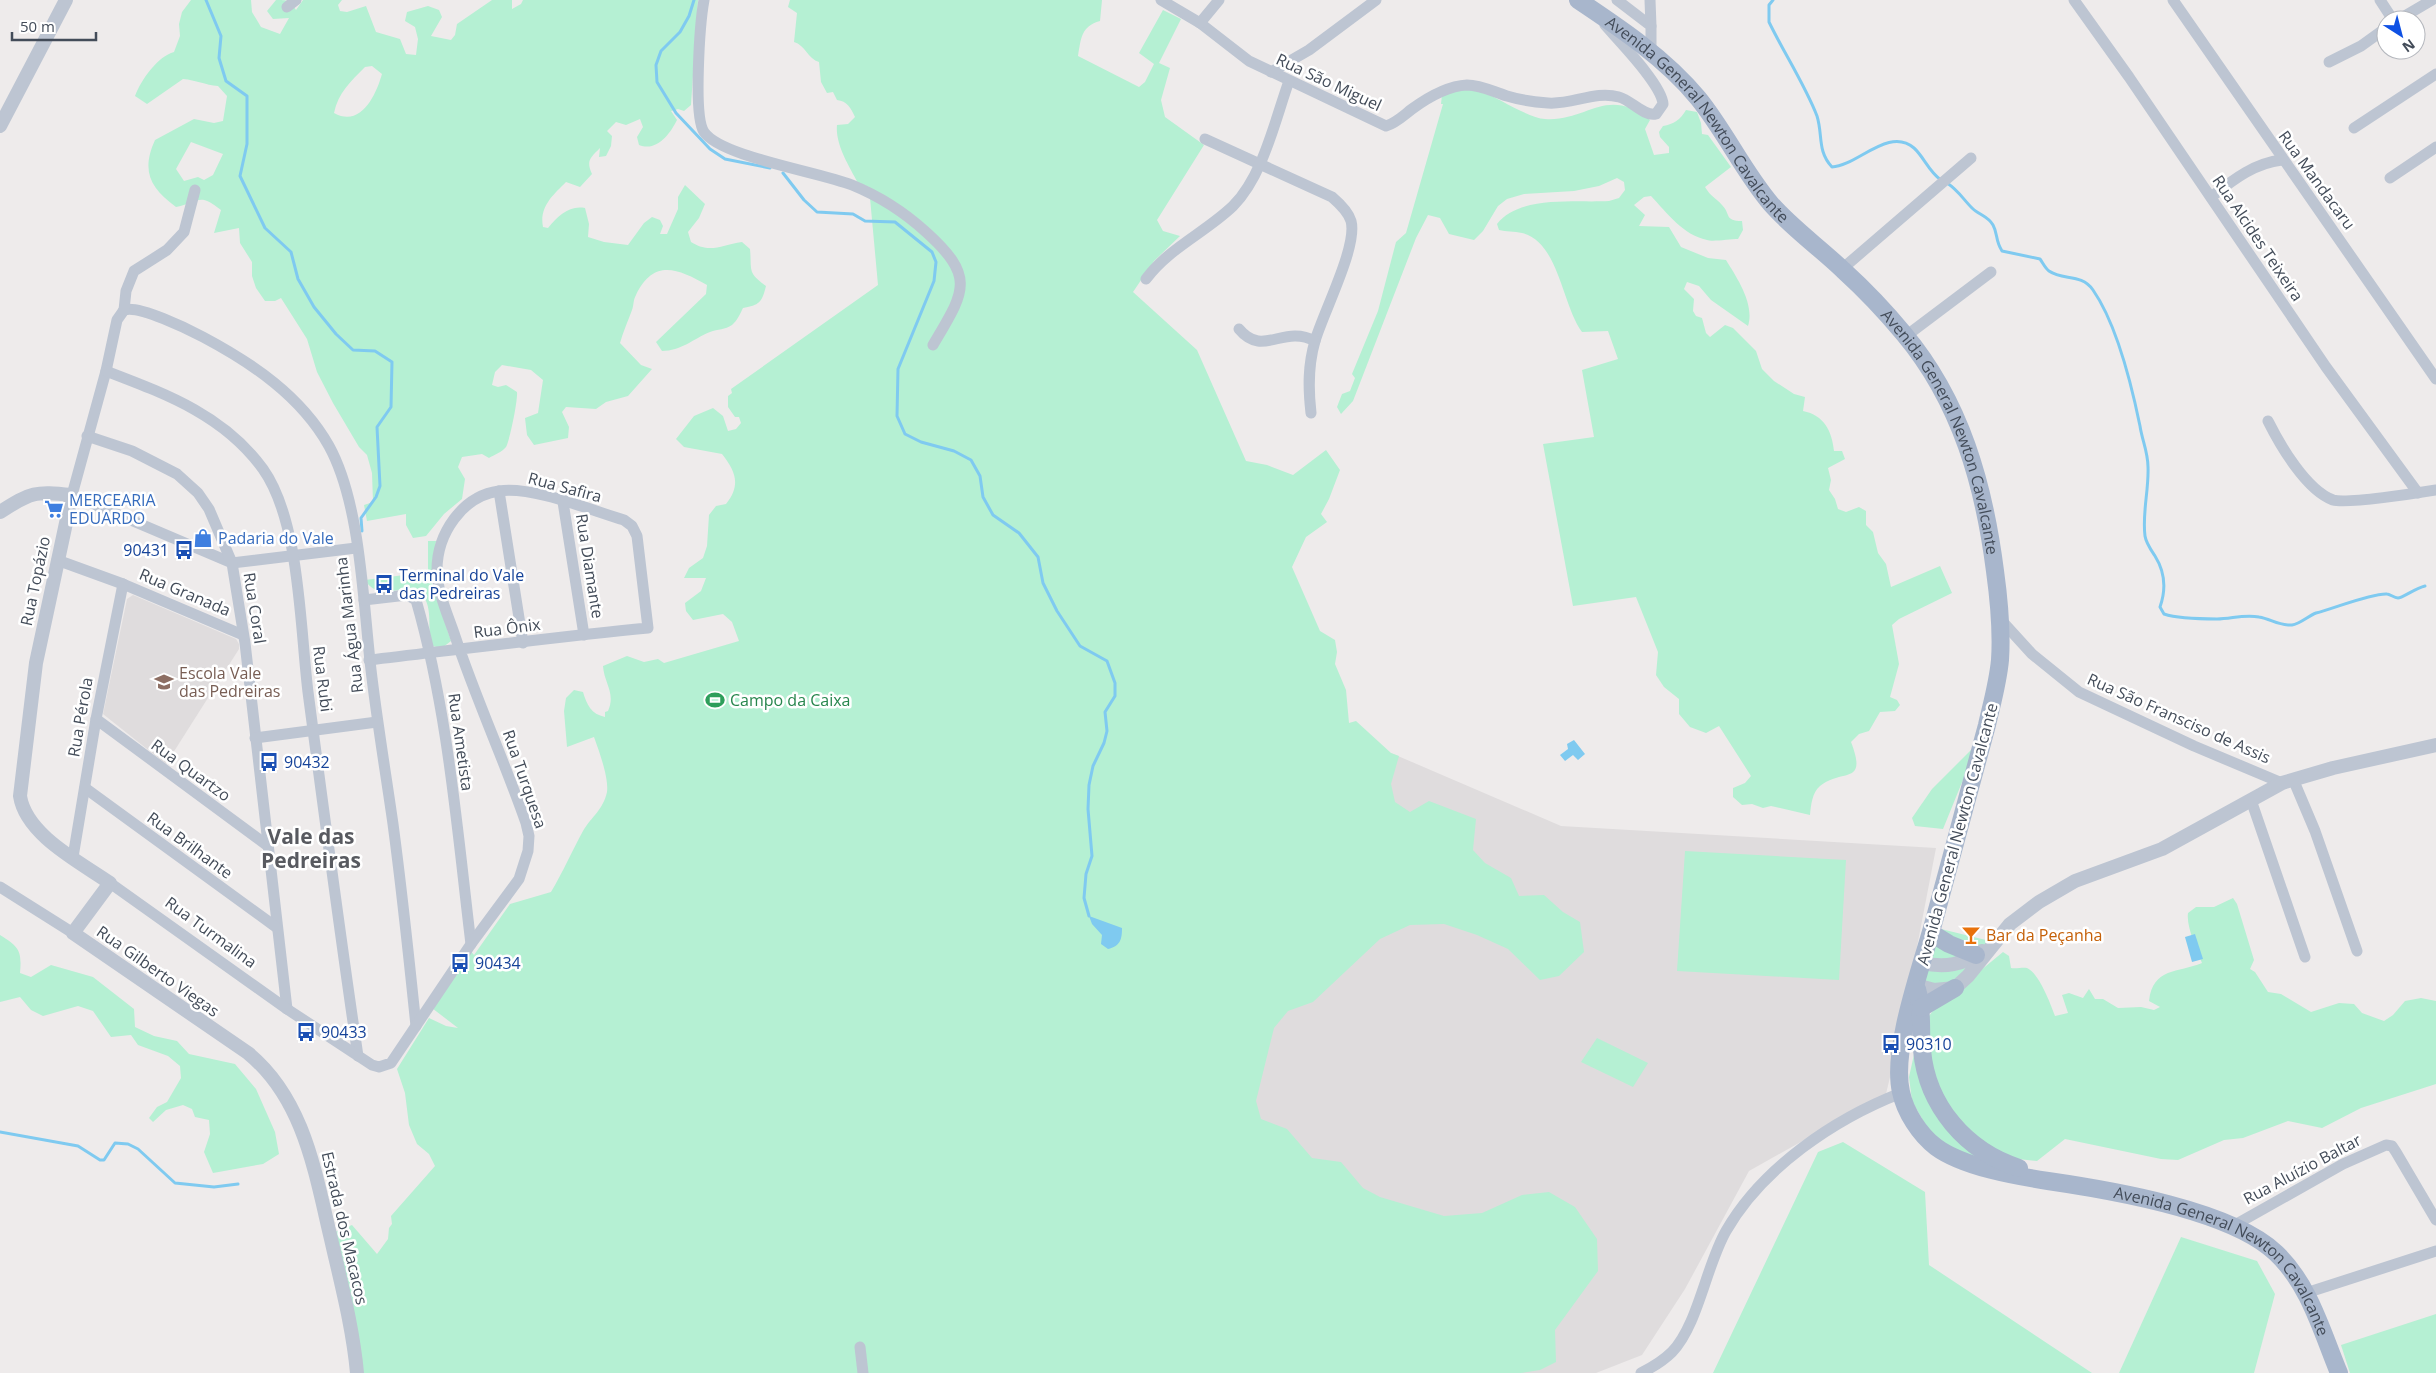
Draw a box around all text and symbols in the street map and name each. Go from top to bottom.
scale bar [12,10,96,42]
north arrow [2376,10,2426,60]
street label: Avenida General Newton Cavalcante [1601,11,1794,228]
text: 50 m [20,16,55,36]
text: N [2399,35,2419,57]
street label: Rua São Miguel [1273,48,1385,116]
street label: Rua Mandacaru [2274,126,2360,234]
street label: Rua Alcides Teixeira [2208,171,2308,305]
street label: Avenida General Newton Cavalcante [1876,304,2004,556]
street label: Rua Safira [526,467,604,507]
place label: MERCEARIA EDUARDO [69,489,157,529]
supermarket icon: MERCEARIA EDUARDO [43,498,65,520]
street label: Rua Diamante [571,512,609,620]
shop icon: Padaria do Vale [192,527,214,549]
place label: Padaria do Vale [218,527,334,549]
street label: Rua Topázio [15,534,55,628]
place label: 90431 [123,539,169,561]
bus stop icon: 90431 [173,539,195,561]
street label: Rua Água Marinha [330,556,368,694]
street label: Rua Granada [136,563,234,621]
place label: Terminal do Vale das Pedreiras [399,564,524,604]
street label: Rua Coral [239,571,271,645]
bus stop icon: Terminal do Vale das Pedreiras [373,573,395,595]
street label: Rua Ônix [472,613,542,643]
street label: Rua Rubi [308,645,338,713]
place label: Escola Vale das Pedreiras [179,662,280,702]
street label: Rua São Fransciso de Assis [2084,668,2274,768]
school or university icon: Escola Vale das Pedreiras [153,671,175,693]
street label: Rua Pérola [62,675,98,759]
sports icon: Campo da Caixa [704,689,726,711]
place label: Campo da Caixa [730,689,850,711]
street label: Rua Ametista [443,692,479,792]
street label: Avenida General Newton Cavalcante [1911,701,2003,967]
street label: Rua Turquesa [498,727,552,831]
street label: Rua Quartzo [147,734,235,806]
bus stop icon: 90432 [258,751,280,773]
place label: 90432 [284,751,330,773]
street label: Rua Brilhante [143,806,237,884]
district label: Vale das Pedreiras [261,822,361,874]
street label: Rua Turmalina [161,891,261,973]
street label: Rua Gilberto Viegas [92,920,224,1022]
bar icon: Bar da Peçanha [1960,924,1982,946]
place label: Bar da Peçanha [1986,924,2102,946]
bus stop icon: 90434 [449,952,471,974]
place label: 90434 [475,952,521,974]
bus stop icon: 90433 [295,1021,317,1043]
place label: 90433 [321,1021,367,1043]
bus stop icon: 90310 [1880,1033,1902,1055]
place label: 90310 [1906,1033,1952,1055]
street label: Rua Aluízio Baltar [2239,1128,2365,1209]
street label: Estrada dos Macacos [317,1149,373,1307]
street label: Avenida General Newton Cavalcante [2112,1181,2334,1339]

